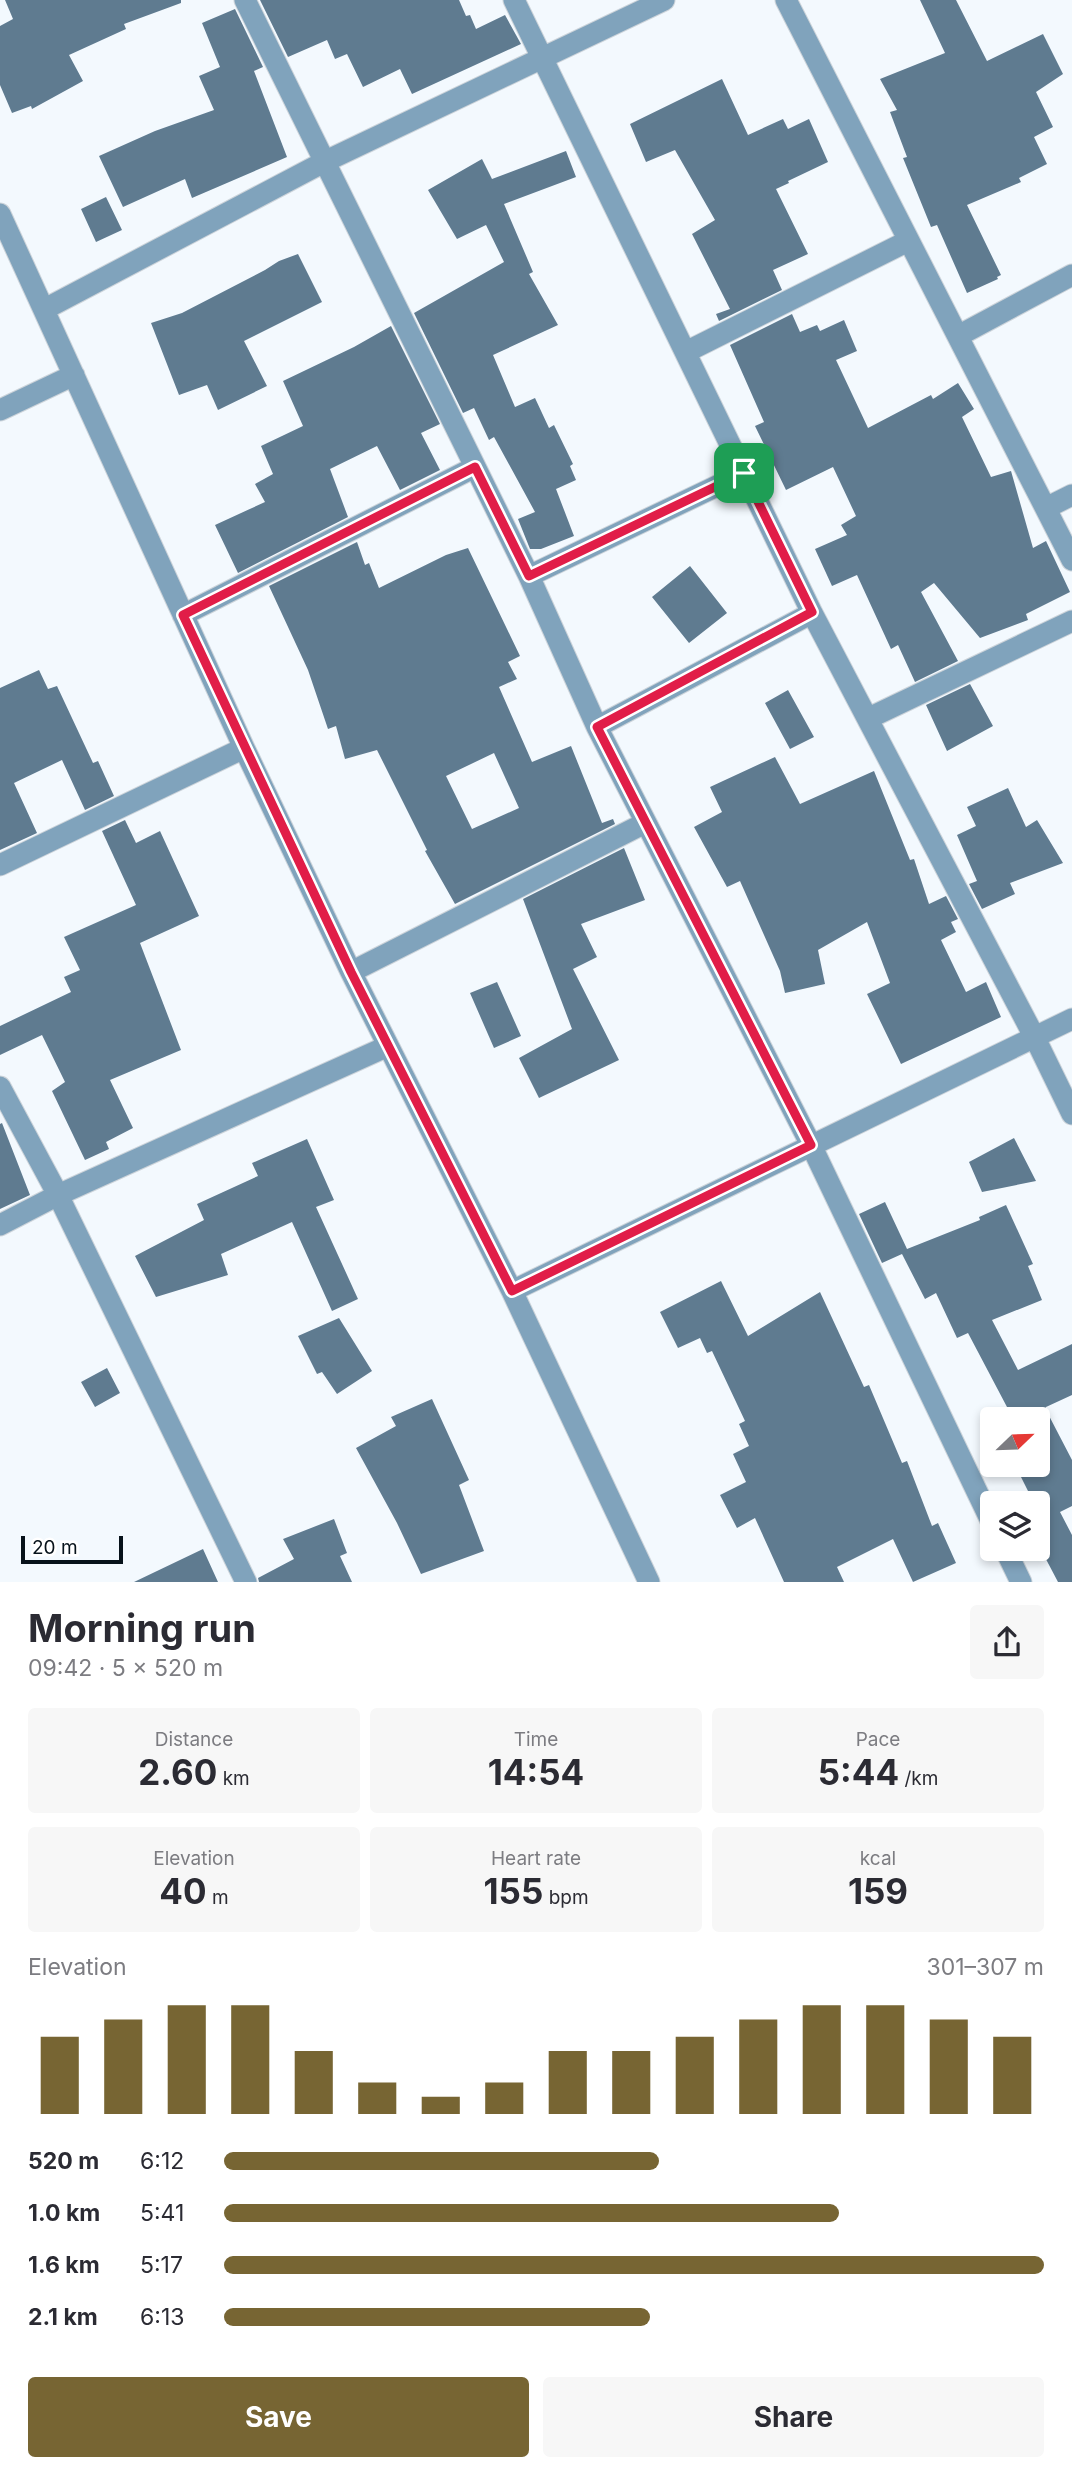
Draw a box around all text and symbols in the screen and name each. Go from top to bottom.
pin [714,443,774,503]
icon: arrive [725,454,763,492]
north arrow [980,1407,1050,1477]
map controls [980,1407,1050,1561]
button: layers [980,1491,1050,1561]
scale bar [21,1533,122,1565]
text: 20 m [32,1536,78,1559]
text: Morning run [28,1605,256,1651]
button: share [970,1605,1044,1679]
text: 09:42 · 5 × 520 m [28,1654,223,1682]
text: Distance [155,1728,233,1751]
text: Time [514,1728,558,1751]
text: Pace [856,1728,900,1751]
text: 2.60 [138,1751,217,1793]
text: 14:54 [488,1751,584,1793]
text: 5:44 [818,1751,899,1793]
text: km [217,1767,250,1790]
text: /km [899,1767,938,1790]
text: Elevation [153,1847,235,1870]
text: Heart rate [491,1847,581,1870]
text: kcal [860,1847,896,1870]
text: 40 [159,1870,207,1912]
text: 155 [483,1870,543,1912]
text: 159 [848,1870,908,1912]
text: m [207,1886,229,1909]
text: bpm [543,1886,589,1909]
text: Elevation [28,1953,127,1981]
text: 301–307 m [927,1953,1044,1981]
text: 520 m [28,2147,99,2175]
text: 6:12 [140,2147,184,2175]
text: 1.0 km [28,2199,100,2227]
text: 5:41 [140,2199,184,2227]
text: 1.6 km [28,2251,100,2279]
text: 5:17 [140,2251,183,2279]
text: 2.1 km [28,2303,98,2331]
text: 6:13 [140,2303,184,2331]
button: Save [28,2377,529,2457]
button: Share [543,2377,1044,2457]

